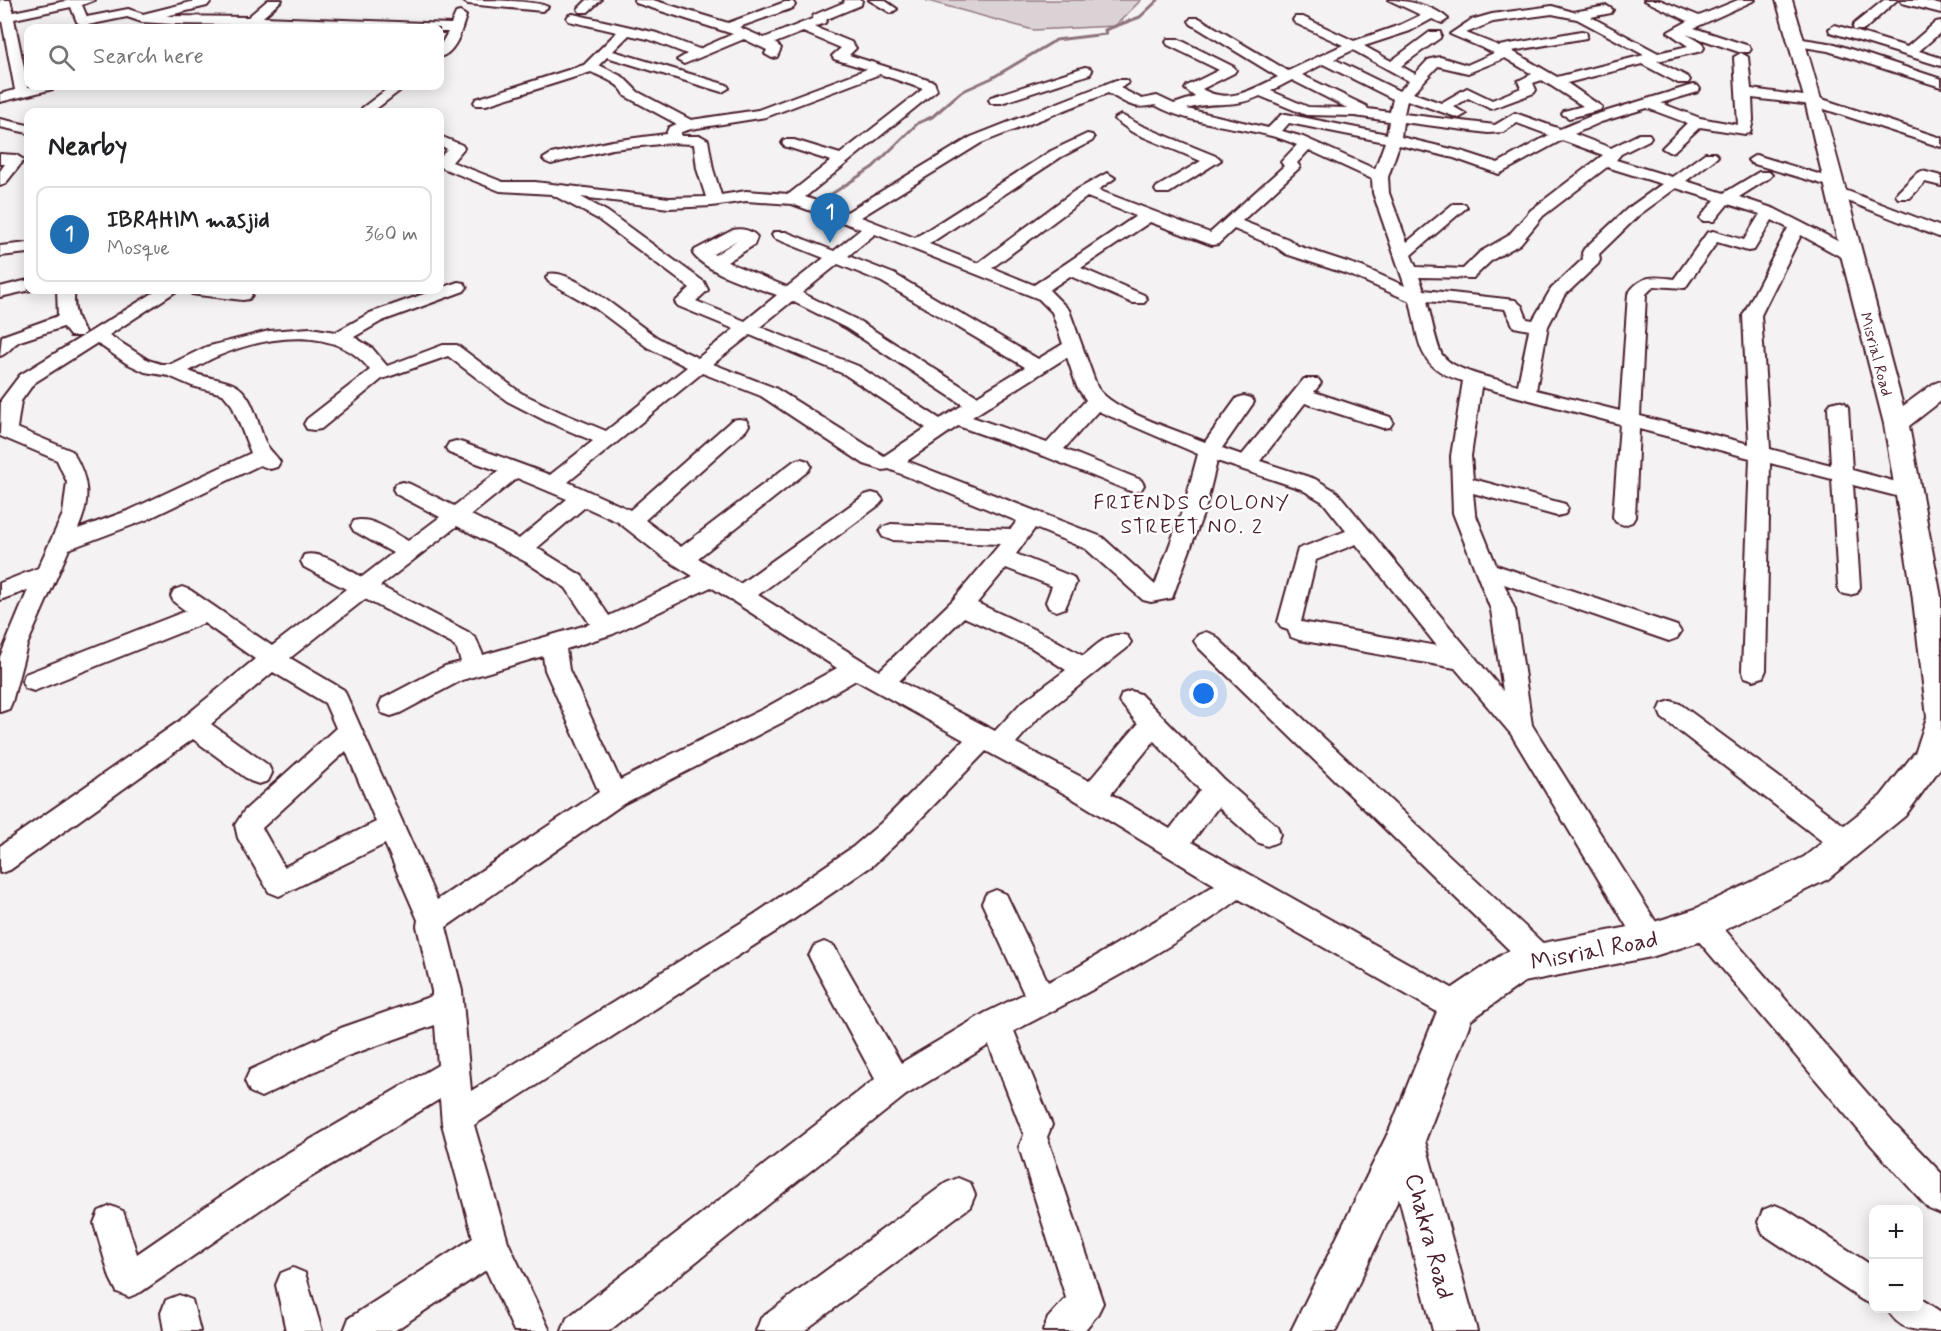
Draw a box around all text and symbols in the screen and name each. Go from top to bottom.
search box [24,24,444,90]
icon: search [45,41,78,74]
text: Search here [93,43,204,71]
text: Nearby [48,130,127,164]
pin: 1 [810,194,850,243]
text: IBRAHIM masjid [107,207,270,235]
text: 1 [65,221,74,248]
text: 360 m [365,221,418,248]
text: Mosque [107,235,170,262]
street label: Misrial Road [1854,310,1897,399]
district label: FRIENDS COLONY STREET NO. 2 [1093,489,1291,541]
your location [1189,679,1218,708]
street label: Misrial Road [1528,924,1660,979]
street label: Chakra Road [1397,1170,1460,1303]
map controls [1869,1205,1923,1313]
button: + [1869,1205,1923,1259]
button: − [1869,1259,1923,1313]

